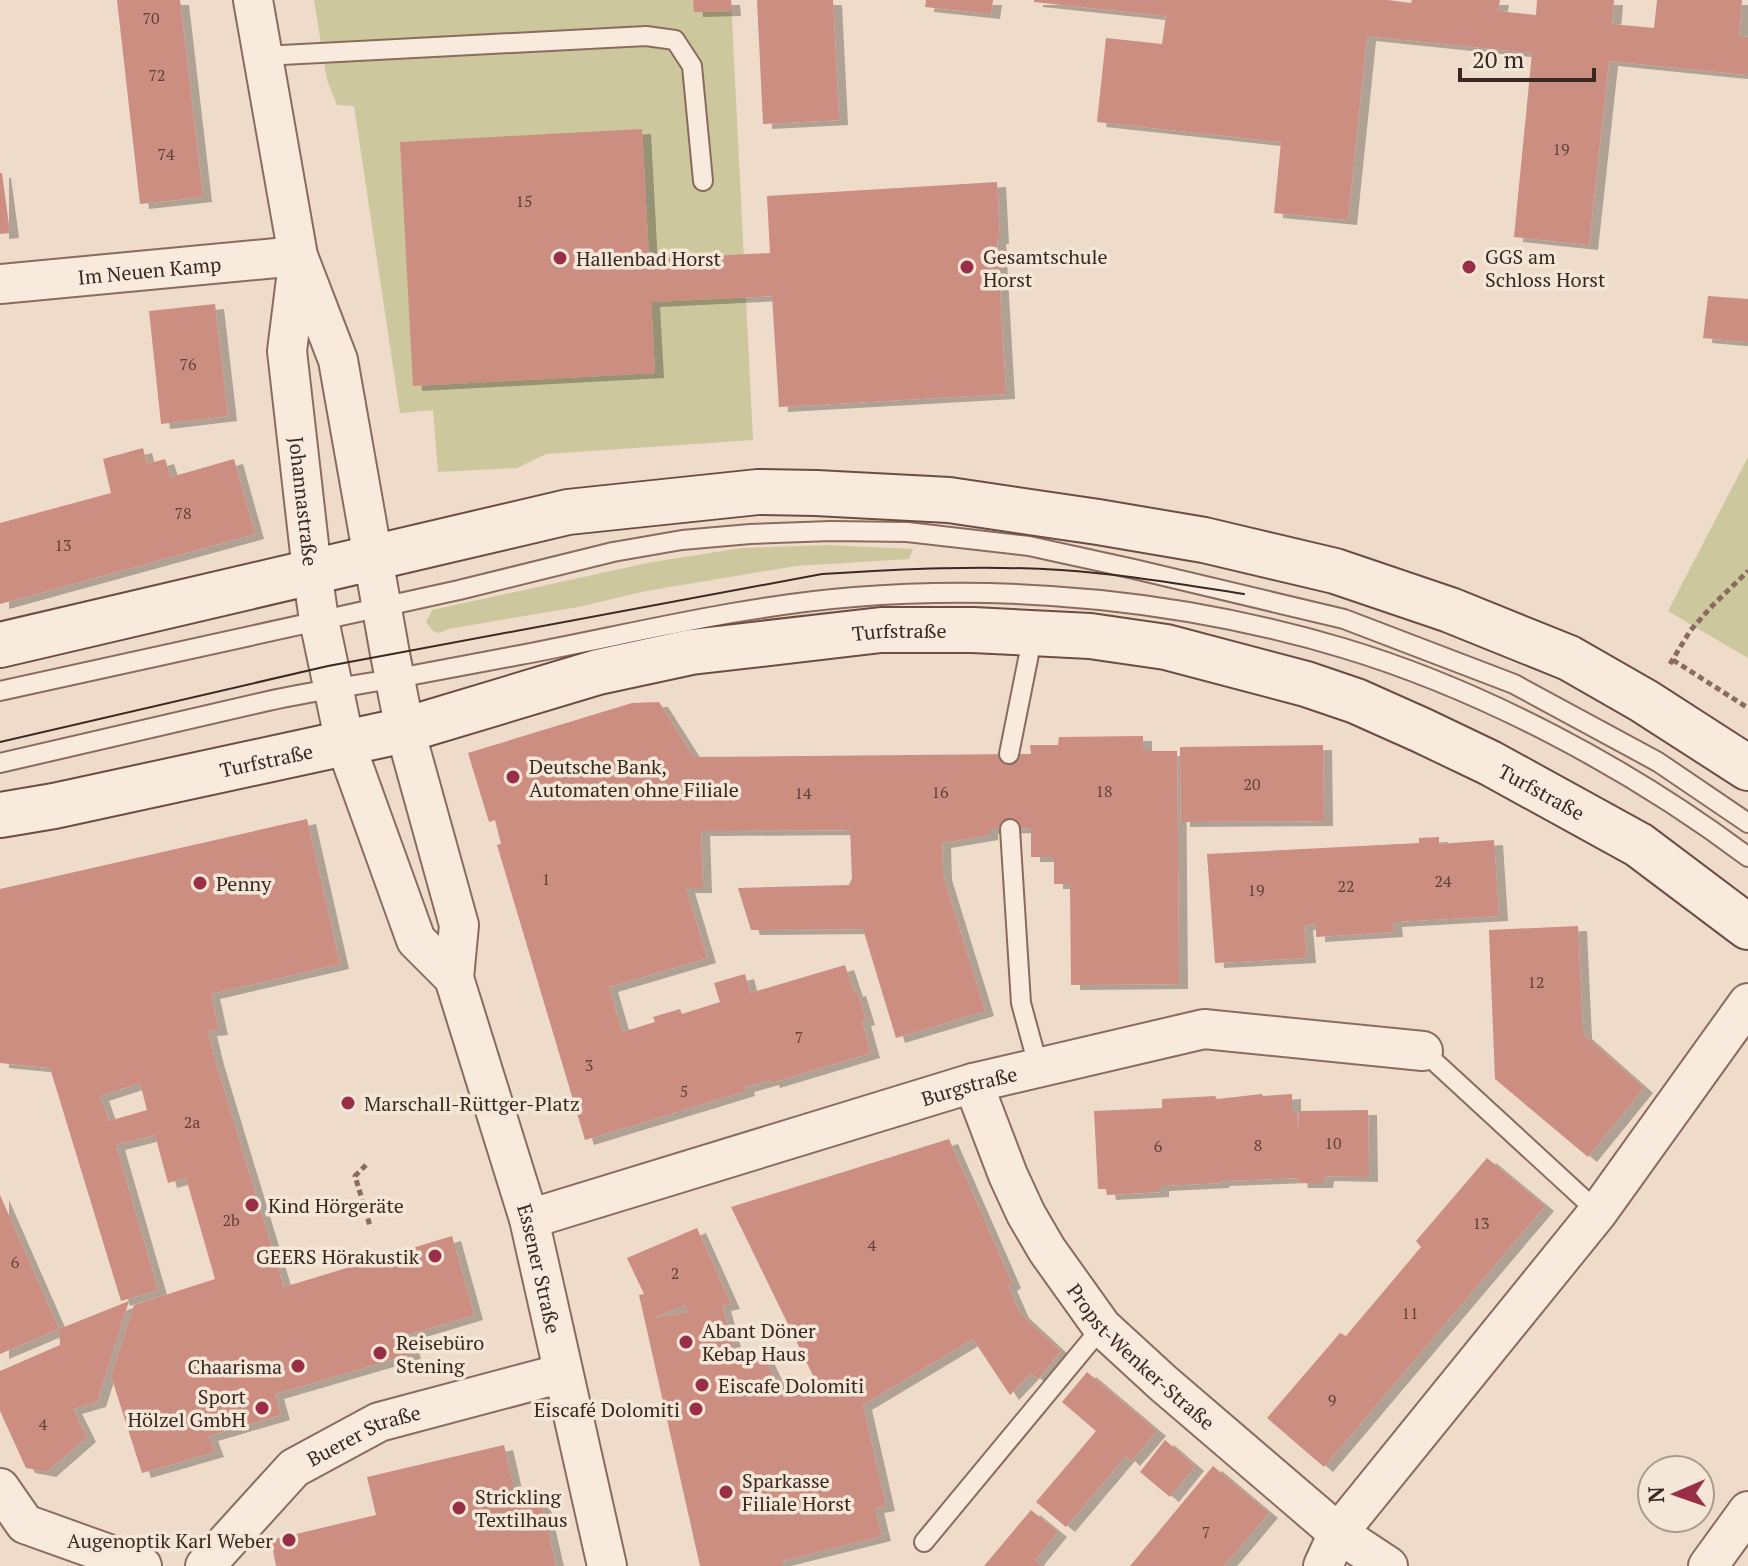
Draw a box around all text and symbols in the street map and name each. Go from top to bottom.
house number: 70 [142,7,160,29]
scale bar [1460,32,1594,82]
text: 20 m [1472,43,1524,75]
house number: 72 [148,64,166,86]
house number: 19 [1552,138,1570,160]
house number: 74 [157,143,175,165]
house number: 15 [515,190,533,212]
place label: Gesamtschule Horst [983,243,1108,293]
place label: GGS am Schloss Horst [1485,243,1606,293]
place label: Hallenbad Horst [576,245,722,272]
marker: Hallenbad Horst [551,249,569,267]
street label: Im Neuen Kamp [76,250,222,290]
marker: Gesamtschule Horst [958,258,976,276]
marker: GGS am Schloss Horst [1460,258,1478,276]
house number: 76 [179,353,197,375]
street label: Johannastraße [283,435,325,568]
house number: 78 [174,502,192,524]
house number: 13 [54,534,72,556]
street label: Turfstraße [851,616,946,647]
street label: Turfstraße [217,737,315,783]
place label: Deutsche Bank, Automaten ohne Filiale [529,753,739,803]
street label: Turfstraße [1494,757,1590,826]
marker: Deutsche Bank, Automaten ohne Filiale [504,768,522,786]
house number: 20 [1243,773,1261,795]
house number: 18 [1095,780,1113,802]
house number: 16 [931,781,949,803]
house number: 14 [794,782,812,804]
house number: 1 [542,868,550,890]
place label: Penny [216,870,272,897]
house number: 24 [1434,870,1452,892]
marker: Penny [191,874,209,892]
house number: 22 [1337,875,1355,897]
house number: 19 [1247,879,1265,901]
house number: 12 [1527,971,1545,993]
house number: 7 [795,1026,803,1048]
house number: 3 [585,1054,593,1076]
street label: Burgstraße [918,1060,1020,1112]
house number: 5 [680,1080,688,1102]
place label: Marschall-Rüttger-Platz [364,1090,580,1117]
marker: Marschall-Rüttger-Platz [339,1094,357,1112]
house number: 2a [184,1111,200,1133]
house number: 10 [1324,1132,1342,1154]
house number: 8 [1254,1134,1262,1156]
house number: 6 [1154,1135,1163,1157]
place label: Kind Hörgeräte [268,1192,404,1219]
marker: Kind Hörgeräte [243,1196,261,1214]
street label: Essener Straße [511,1200,568,1336]
house number: 2b [222,1209,240,1231]
house number: 13 [1472,1212,1490,1234]
house number: 4 [868,1234,877,1256]
place label: GEERS Hörakustik [256,1243,420,1270]
marker: GEERS Hörakustik [426,1247,444,1265]
house number: 6 [11,1251,20,1273]
house number: 2 [671,1262,679,1284]
street label: Propst-Wenker-Straße [1061,1278,1221,1435]
house number: 11 [1401,1302,1419,1324]
place label: Abant Döner Kebap Haus [702,1317,816,1367]
place label: Reisebüro Stening [396,1329,484,1379]
marker: Abant Döner Kebap Haus [677,1333,695,1351]
marker: Reisebüro Stening [371,1344,389,1362]
place label: Chaarisma [187,1353,282,1380]
marker: Chaarisma [289,1357,307,1375]
place label: Eiscafe Dolomiti [718,1372,864,1399]
marker: Eiscafe Dolomiti [693,1376,711,1394]
place label: Sport Hölzel GmbH [127,1383,247,1433]
house number: 9 [1328,1389,1336,1411]
place label: Eiscafé Dolomiti [534,1396,680,1423]
street label: Buerer Straße [302,1398,423,1472]
marker: Sport Hölzel GmbH [253,1399,271,1417]
marker: Eiscafé Dolomiti [687,1400,705,1418]
house number: 4 [39,1413,48,1435]
north arrow [1636,1454,1716,1534]
place label: Sparkasse Filiale Horst [742,1467,852,1517]
place label: Strickling Textilhaus [475,1483,568,1533]
marker: Sparkasse Filiale Horst [717,1483,735,1501]
text: N [1641,1486,1670,1504]
marker: Strickling Textilhaus [450,1499,468,1517]
house number: 7 [1202,1521,1210,1543]
place label: Augenoptik Karl Weber [67,1527,273,1554]
marker: Augenoptik Karl Weber [280,1531,298,1549]

